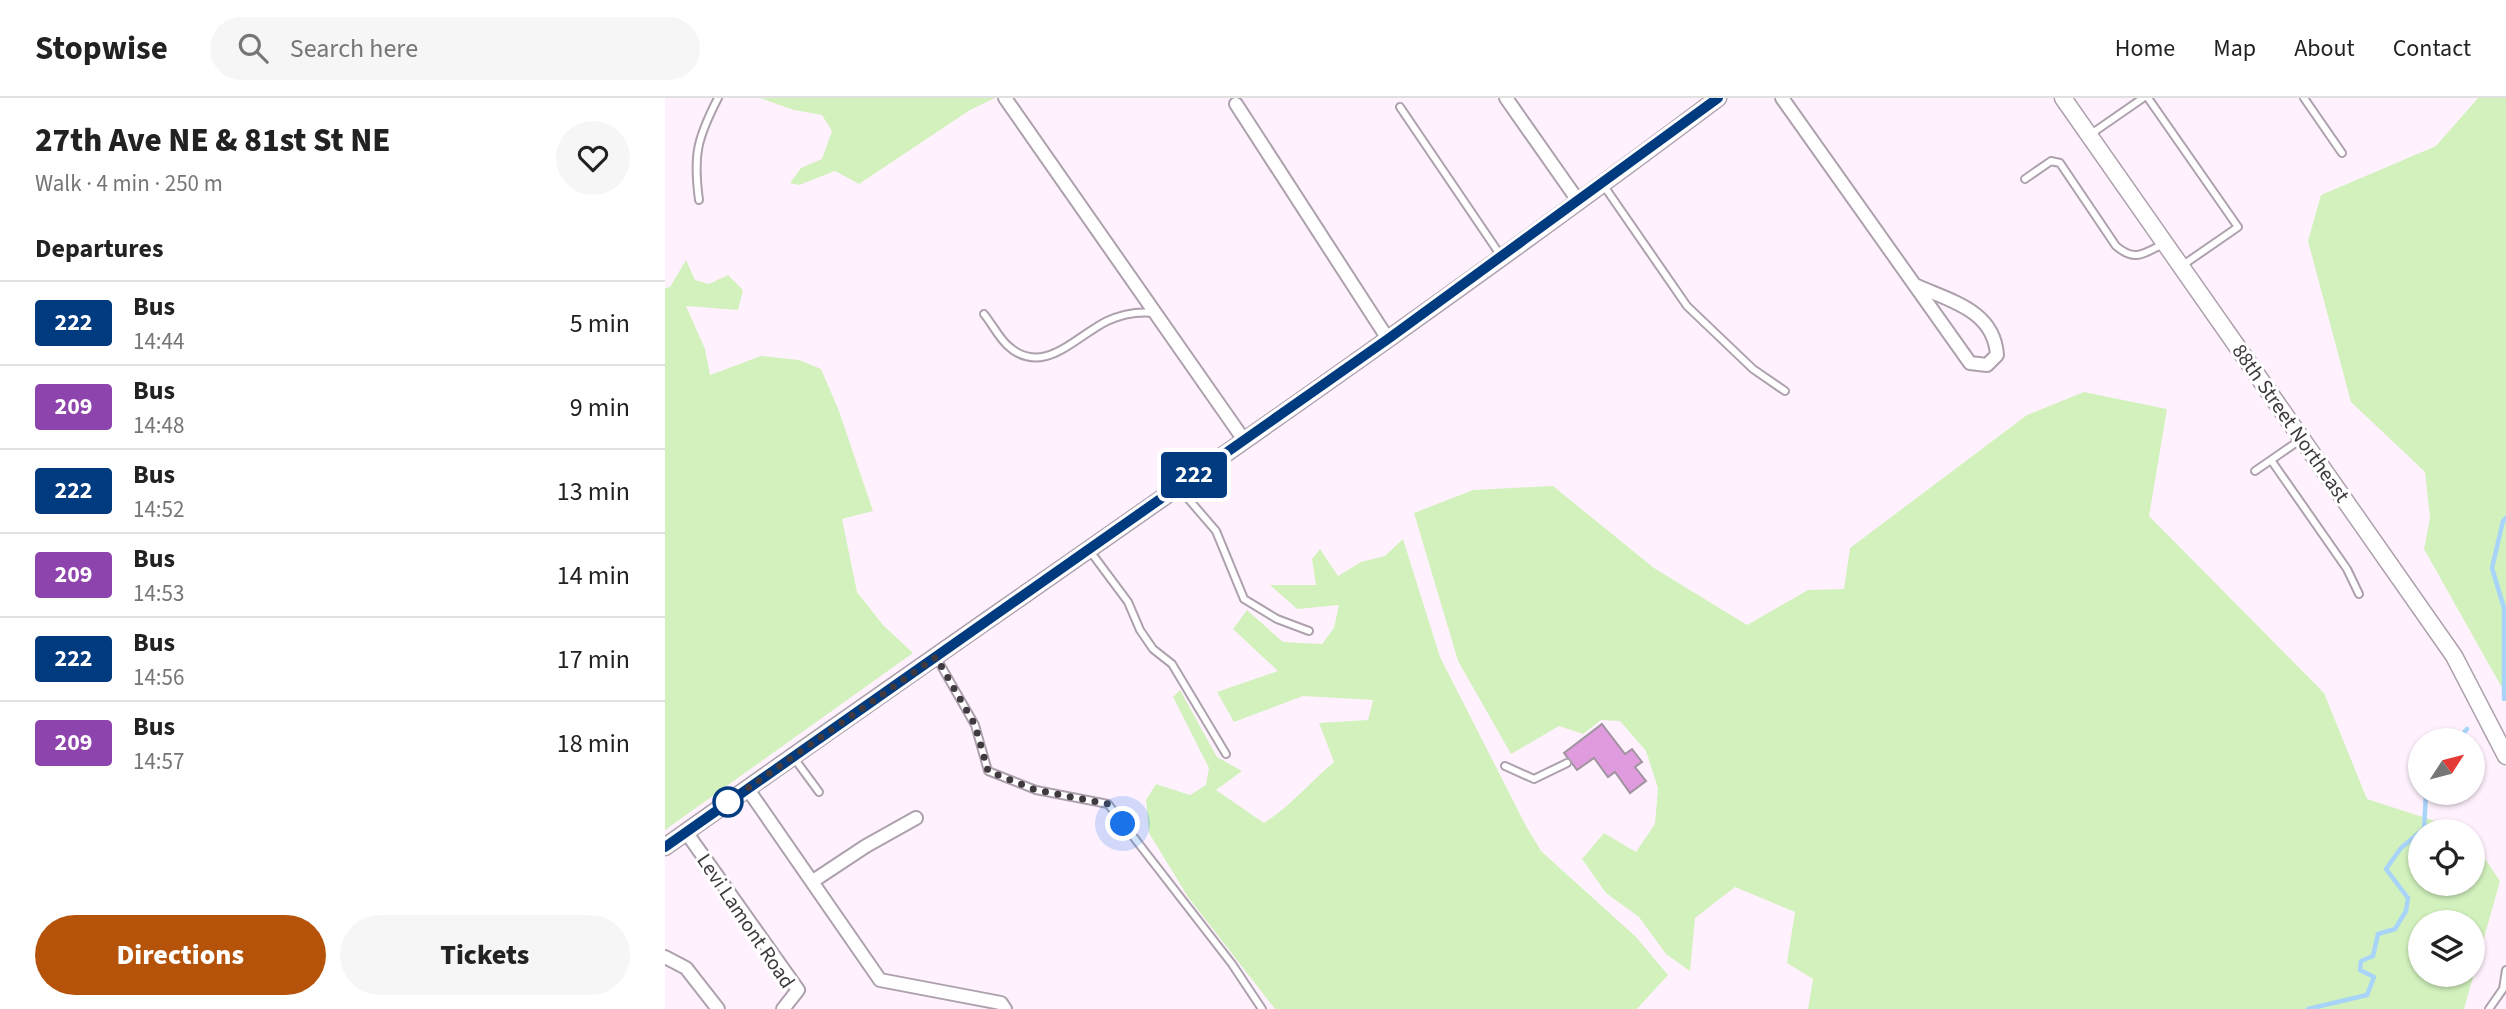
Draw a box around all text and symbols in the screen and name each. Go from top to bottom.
search box [210,17,700,80]
text: Stopwise [35,25,168,72]
icon: search [234,29,272,67]
text: Search here [290,30,418,67]
text: Home [2115,31,2175,66]
text: Map [2213,31,2256,66]
text: About [2294,31,2355,66]
text: Contact [2393,31,2471,66]
text: 27th Ave NE & 81st St NE [35,117,390,164]
button: heart [556,121,630,195]
text: Walk · 4 min · 250 m [35,167,223,200]
text: Departures [35,230,163,267]
text: Bus [133,288,175,325]
text: 222 [54,305,93,340]
text: 5 min [570,305,630,342]
text: 14:44 [133,325,184,358]
street label: 88th Street Northeast [2225,338,2357,508]
text: Bus [133,372,175,409]
text: 209 [54,389,93,424]
text: 9 min [570,389,630,426]
text: 14:48 [133,409,184,442]
line badge: 222 [1154,452,1234,498]
text: Bus [133,456,175,493]
text: 222 [1175,457,1213,492]
text: 222 [54,473,93,508]
text: 13 min [557,473,630,510]
text: 14:52 [133,493,184,526]
text: Bus [133,540,175,577]
text: 209 [54,557,93,592]
text: 14 min [557,557,630,594]
text: 14:53 [133,577,184,610]
text: Bus [133,624,175,661]
text: 222 [54,641,93,676]
text: 17 min [557,641,630,678]
text: 14:56 [133,661,184,694]
text: Bus [133,708,175,745]
text: 209 [54,725,93,760]
text: 18 min [557,725,630,762]
north arrow [2408,728,2485,805]
map controls [2408,728,2485,987]
text: 14:57 [133,745,184,778]
unlabelled marker [713,787,743,817]
your location [1105,806,1140,841]
button: locate [2408,819,2485,896]
street label: Levi Lamont Road [690,847,802,995]
button: layers [2408,910,2485,987]
button: Directions [35,915,326,995]
button: Tickets [340,915,630,995]

